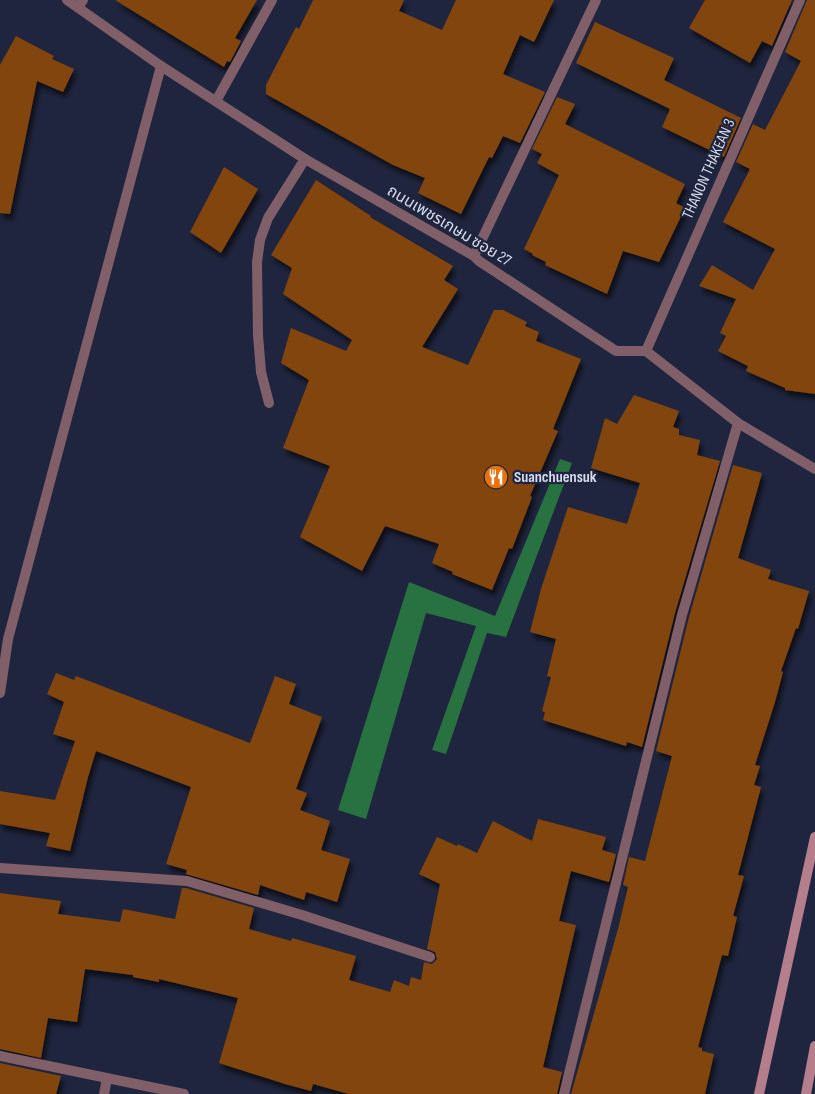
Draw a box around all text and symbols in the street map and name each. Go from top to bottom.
street label: THANON THAKEAN 3 [678,116,740,222]
street label: ถนนเพชรเกษม ซอย 27 [383,181,515,271]
restaurant icon: Suanchuensuk [483,464,509,490]
place label: Suanchuensuk [514,468,597,487]

